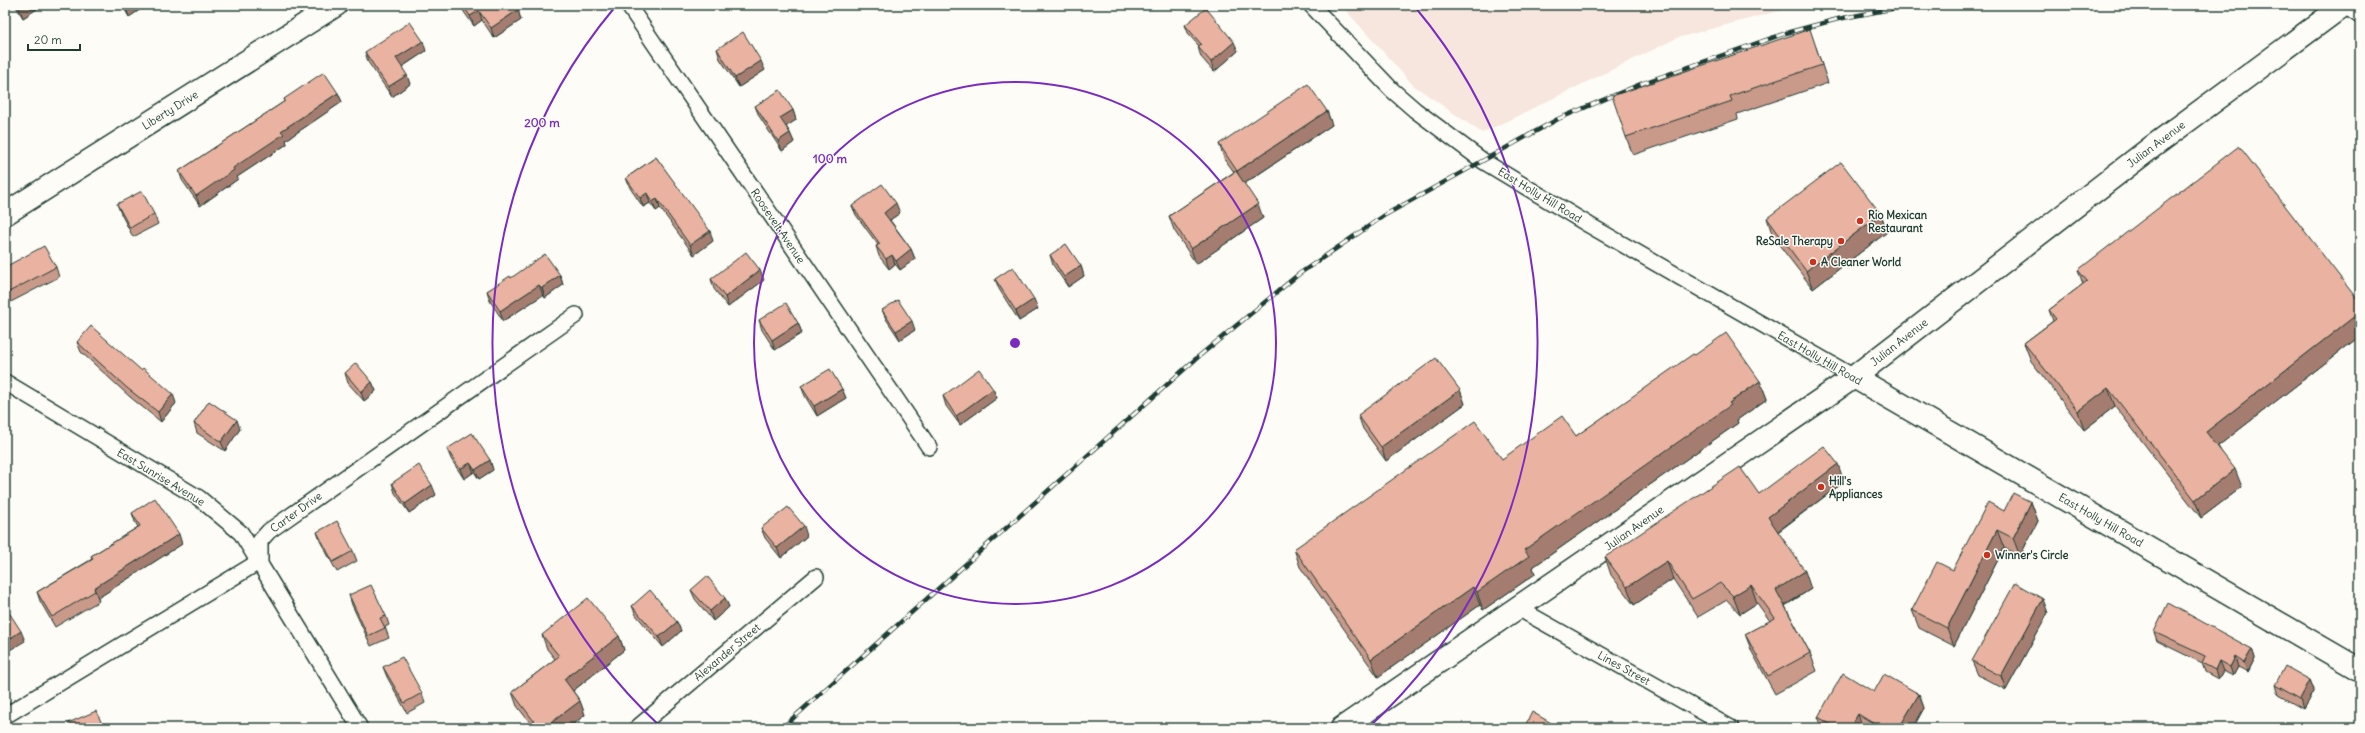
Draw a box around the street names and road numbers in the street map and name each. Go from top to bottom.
street label: Liberty Drive [139,87,201,133]
street label: Julian Avenue [2124,118,2188,170]
street label: East Holly Hill Road [1495,164,1585,226]
street label: Roosevelt Avenue [748,186,808,266]
street label: Julian Avenue [1867,315,1931,369]
street label: East Holly Hill Road [1775,328,1865,388]
street label: East Sunrise Avenue [114,445,208,509]
street label: Carter Drive [267,489,325,535]
street label: East Holly Hill Road [2056,490,2146,550]
street label: Julian Avenue [1602,502,1666,554]
street label: Alexander Street [691,620,763,684]
street label: Lines Street [1595,648,1653,688]

